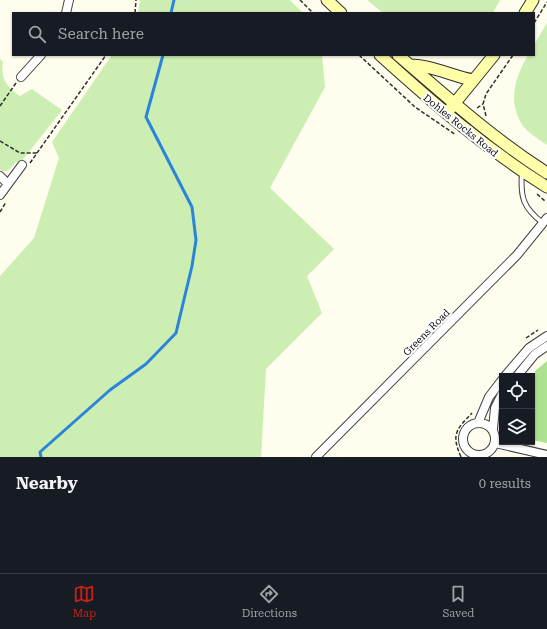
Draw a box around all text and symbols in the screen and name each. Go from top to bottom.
search box [12,12,535,56]
icon: search [26,23,48,45]
text: Search here [58,25,144,43]
street label: Dohles Rocks Road [421,92,501,159]
street label: Greens Road [401,306,452,358]
map controls [499,373,535,445]
button: locate [499,373,535,409]
button: layers [499,409,535,445]
text: Nearby [16,473,78,493]
text: 0 results [479,476,531,491]
tab: Map [73,583,96,620]
tab: Directions [242,583,297,620]
tab: Saved [442,583,474,620]

